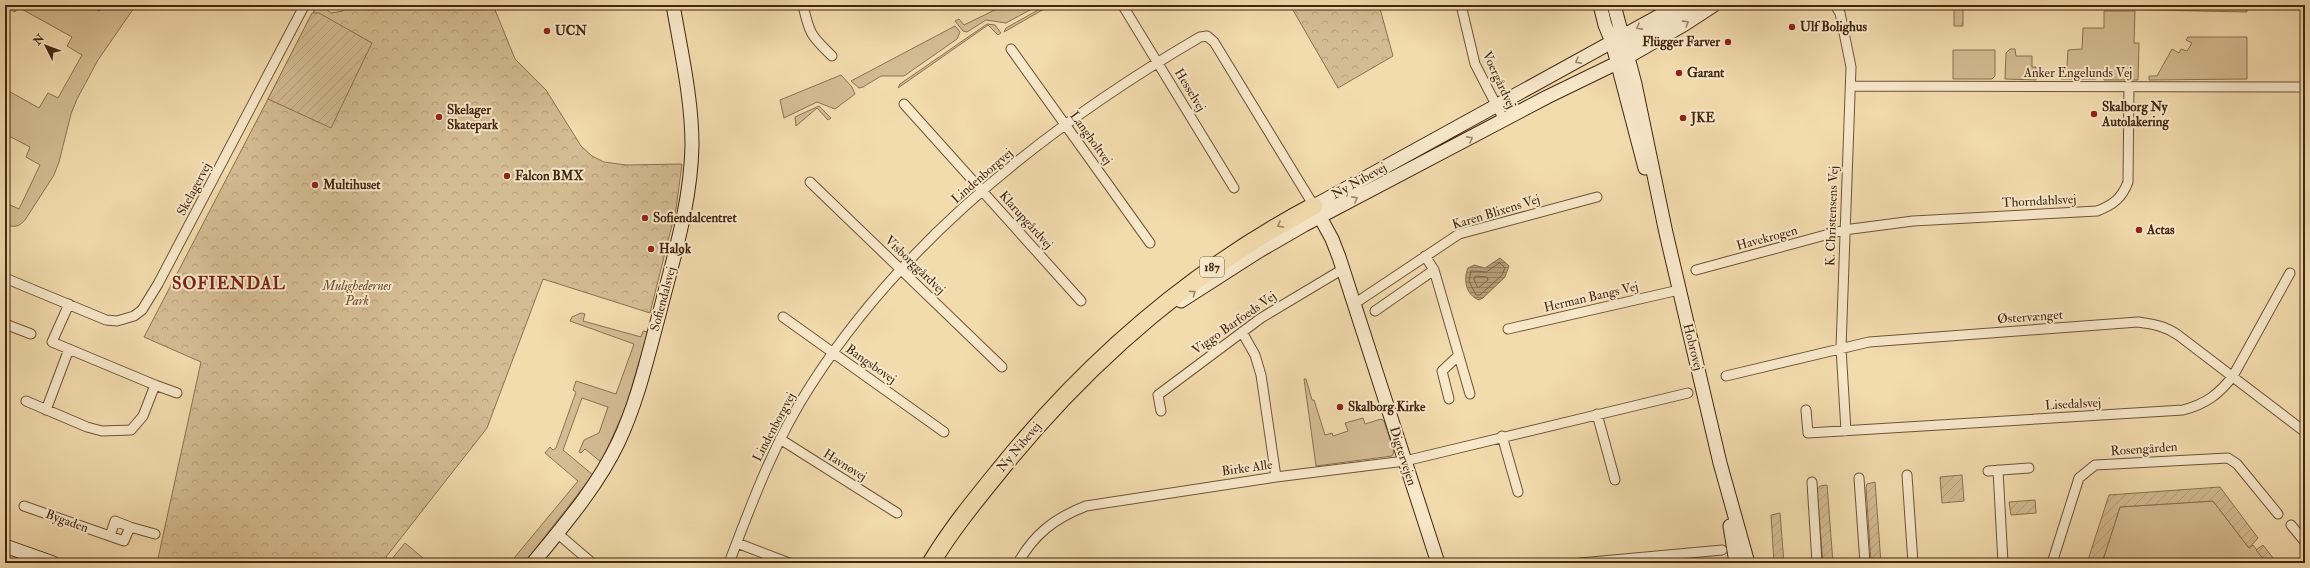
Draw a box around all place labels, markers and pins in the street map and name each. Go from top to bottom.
place label: Ulf Bolighus [1800,19,1868,36]
marker: Ulf Bolighus [1787,22,1797,32]
place label: UCN [555,23,587,39]
marker: UCN [542,26,552,36]
place label: Flügger Farver [1642,34,1721,51]
marker: Flügger Farver [1723,37,1733,47]
place label: Garant [1687,65,1725,81]
marker: Garant [1674,68,1684,78]
place label: Skalborg Ny Autolakering [2101,99,2169,131]
place label: Skelager Skatepark [447,102,499,134]
marker: Skalborg Ny Autolakering [2089,109,2099,119]
place label: JKE [1690,110,1715,127]
marker: Skelager Skatepark [434,112,444,122]
marker: JKE [1678,113,1688,123]
place label: Falcon BMX [515,168,584,184]
marker: Falcon BMX [502,171,512,181]
place label: Multihuset [322,177,381,193]
marker: Multihuset [310,180,320,190]
place label: Sofiendalcentret [653,210,738,226]
marker: Sofiendalcentret [640,213,650,223]
place label: Actas [2146,222,2175,238]
marker: Actas [2134,225,2144,235]
place label: Hal9k [659,241,692,257]
marker: Hal9k [646,244,656,254]
place label: Skalborg Kirke [1348,399,1426,416]
marker: Skalborg Kirke [1335,402,1345,412]

